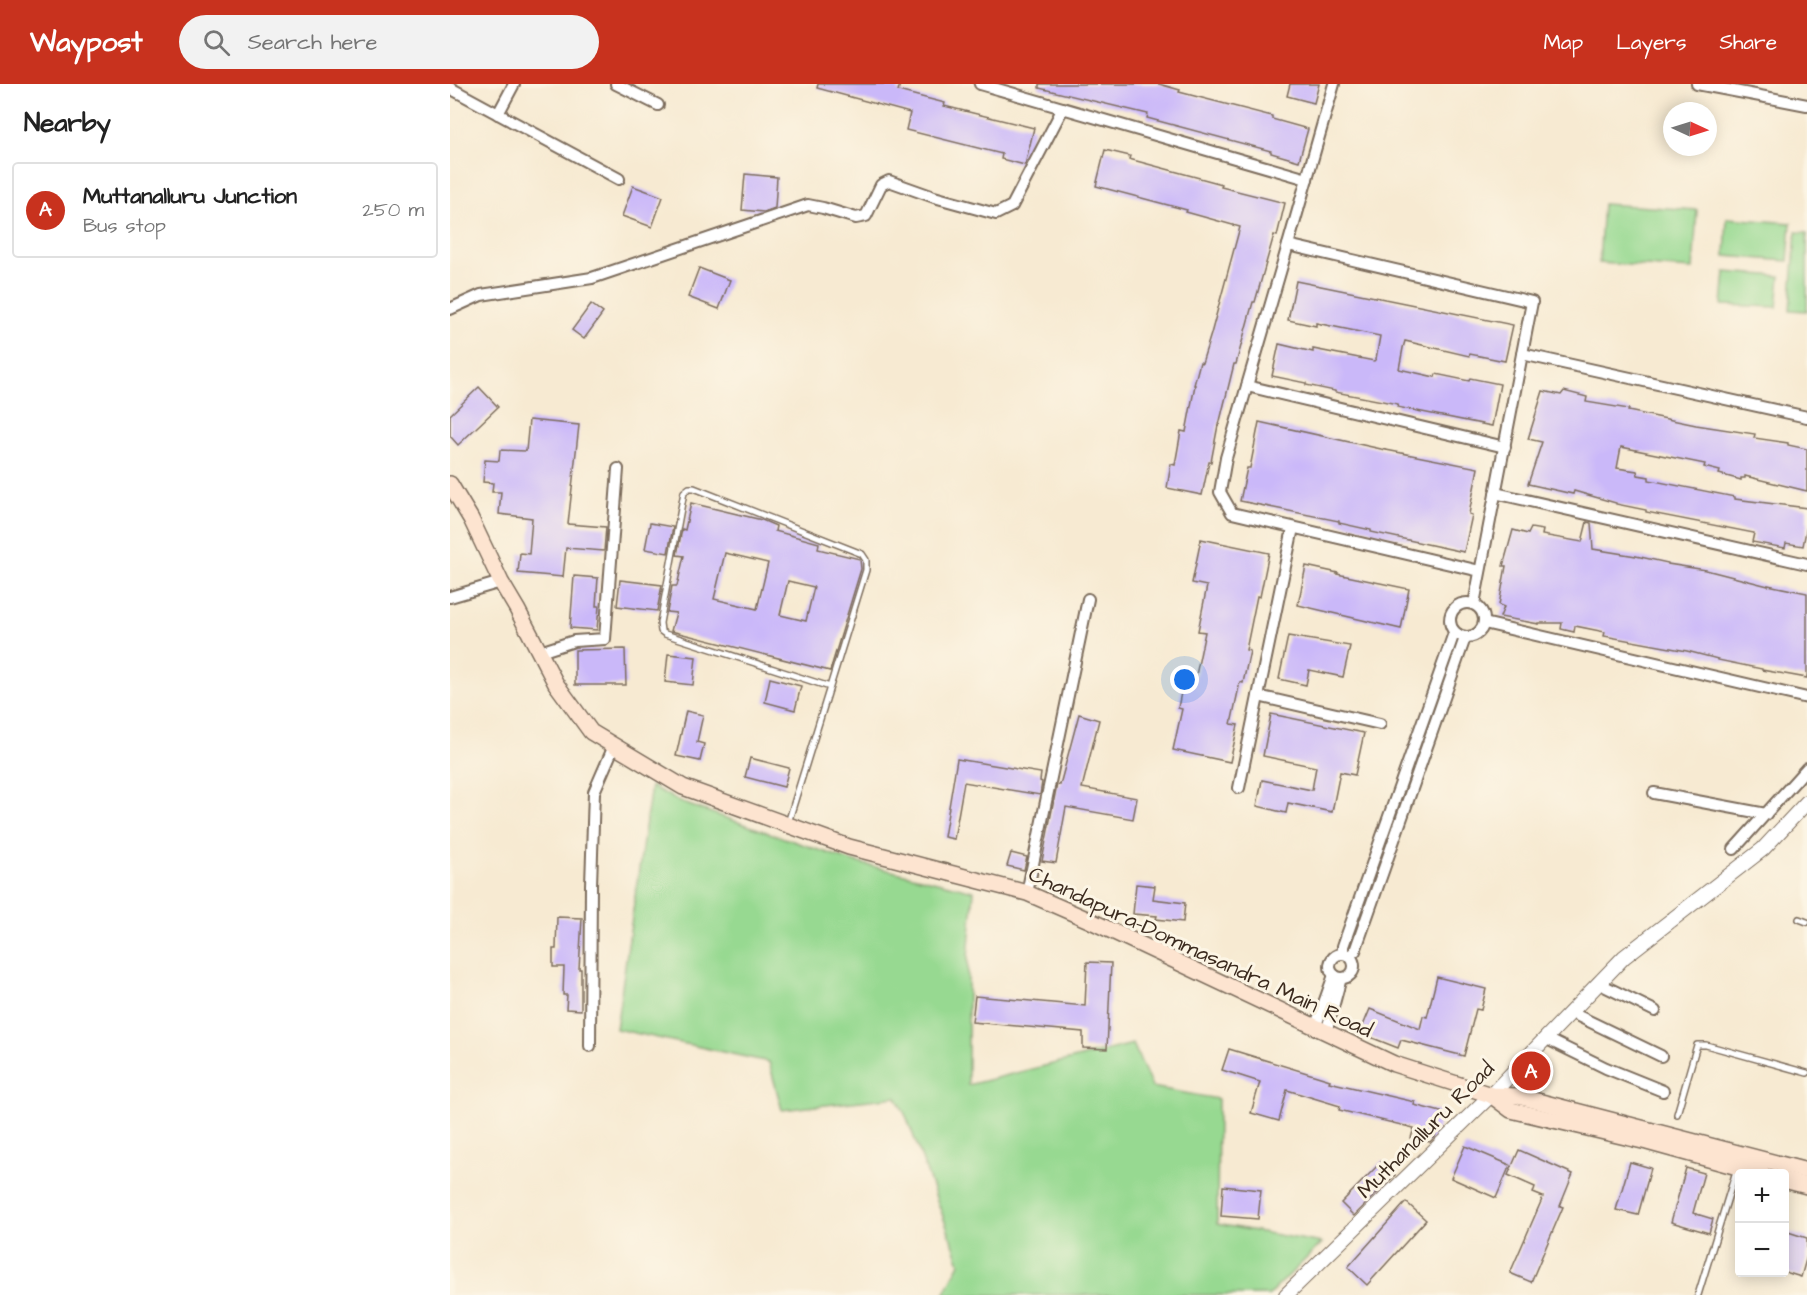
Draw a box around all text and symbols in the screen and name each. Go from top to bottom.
search box [179,15,599,69]
text: Waypost [30,23,143,62]
icon: search [200,26,233,59]
text: Search here [248,27,378,58]
text: Map [1543,28,1583,57]
text: Layers [1616,28,1686,57]
text: Share [1719,28,1777,57]
north arrow [1663,102,1717,156]
text: Nearby [24,105,111,141]
text: Muttanalluru Junction [83,181,297,212]
text: A [39,196,52,224]
text: 250 m [362,196,424,224]
text: Bus stop [83,212,166,240]
your location [1170,665,1199,694]
street label: Chandapura-Dommasandra Main Road [1023,859,1378,1046]
pin: A [1512,1048,1550,1094]
street label: Muthanalluru Road [1350,1054,1502,1206]
map controls [1735,1169,1789,1277]
button: + [1735,1169,1789,1223]
button: − [1735,1223,1789,1277]

